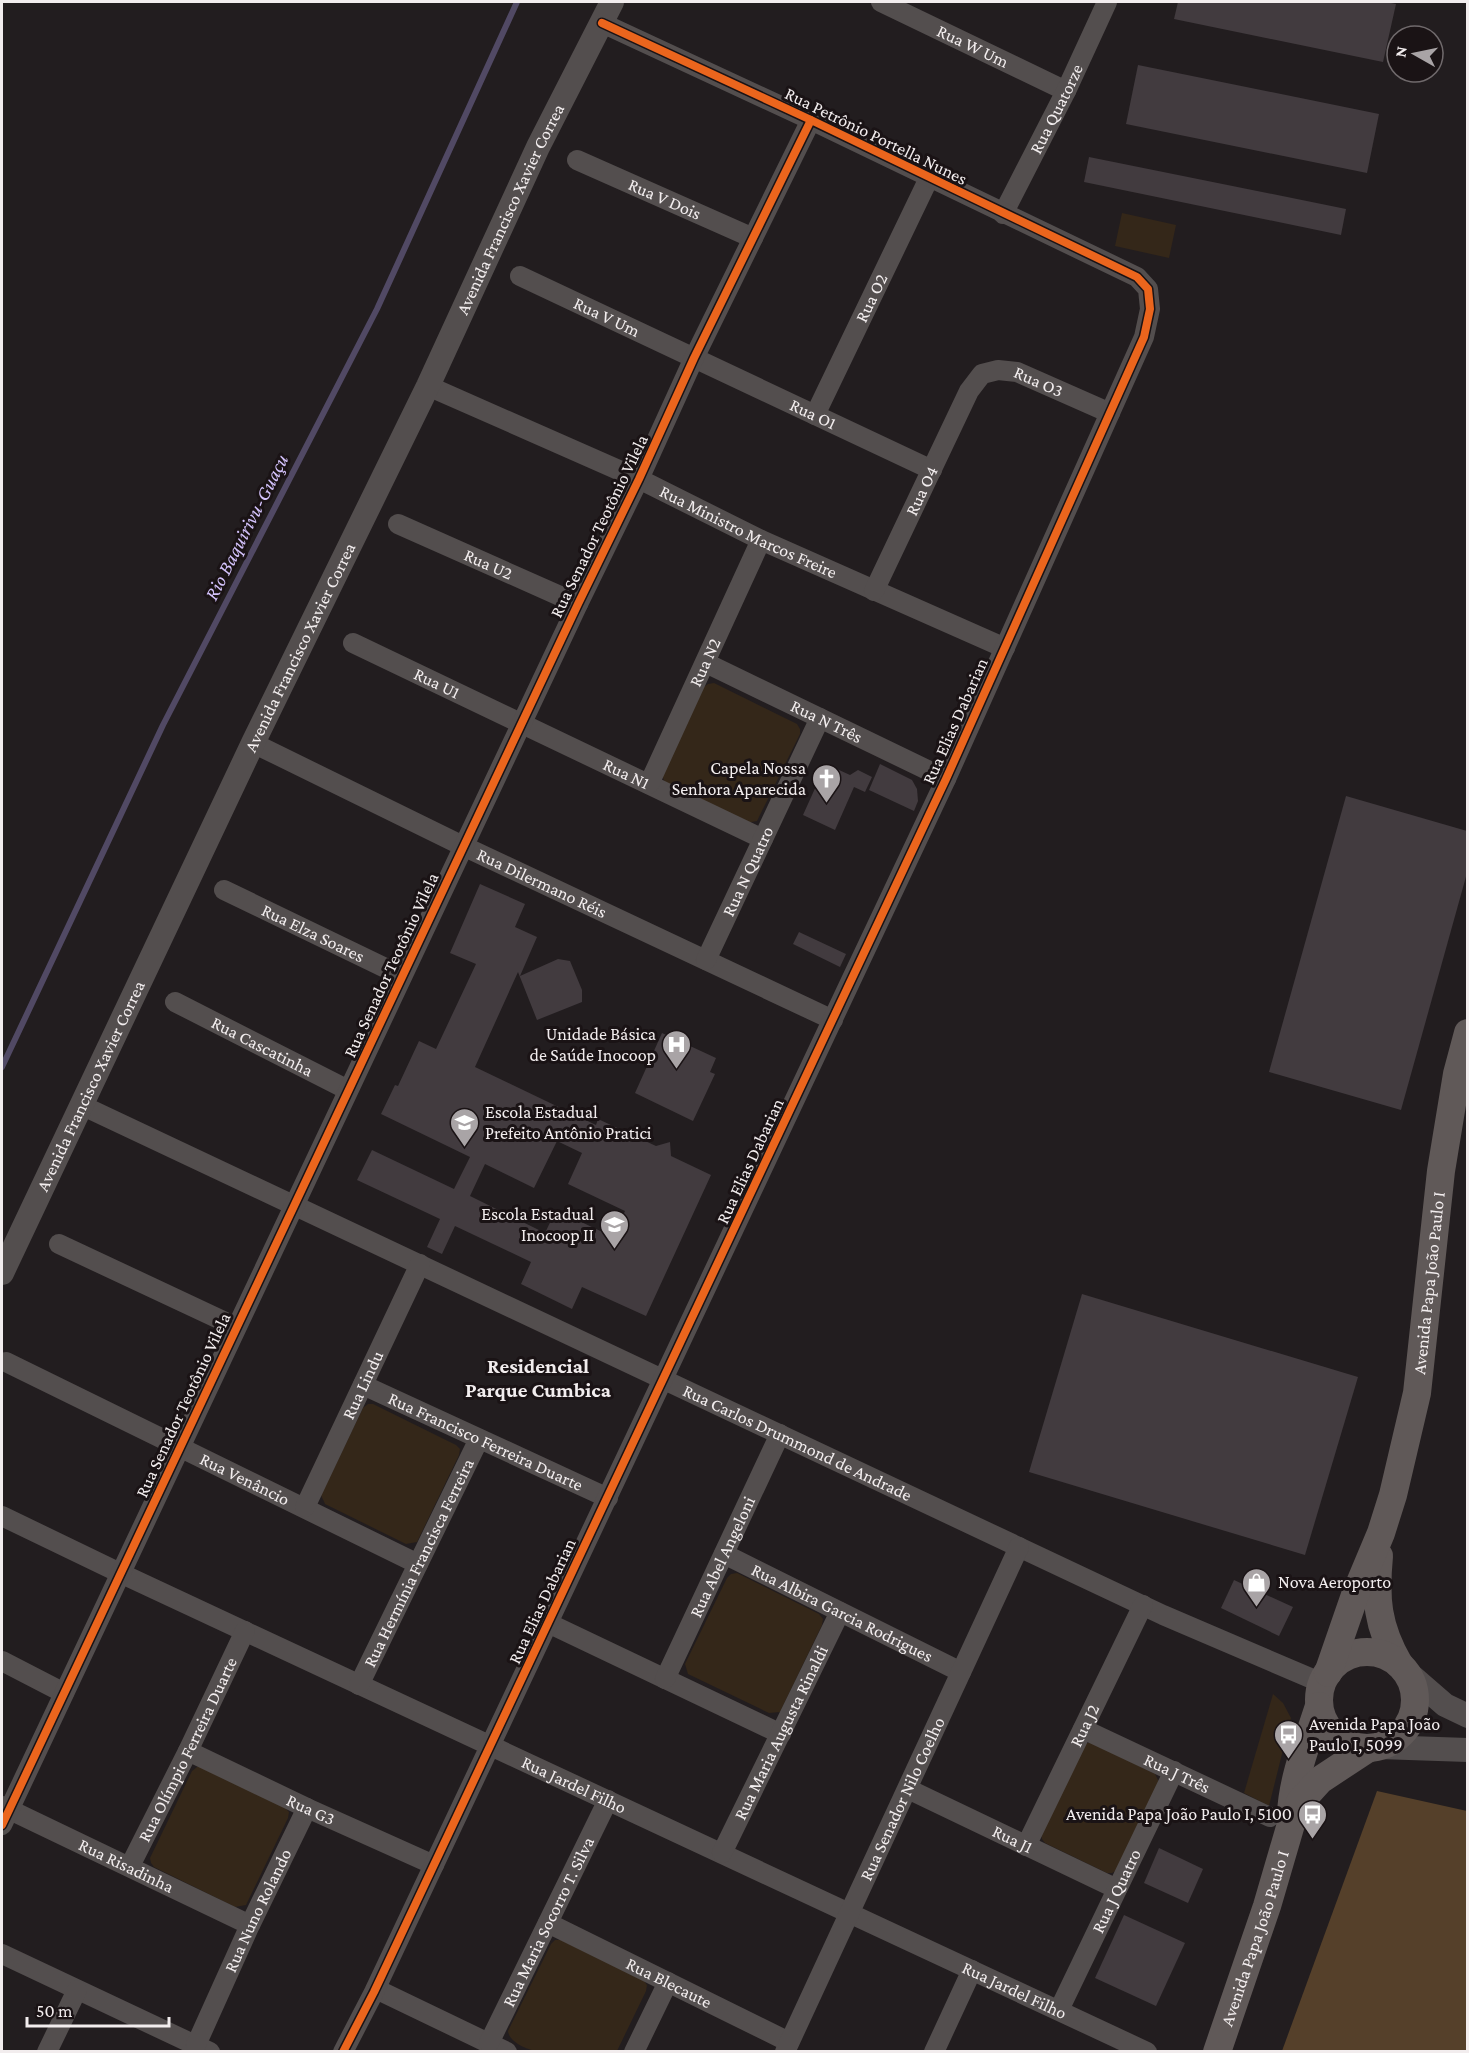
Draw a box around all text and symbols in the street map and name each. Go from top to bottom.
street label: Rua W Um [934,20,1012,72]
north arrow [1385,24,1445,84]
text: N [1391,45,1410,58]
street label: Rua Quatorze [1026,61,1087,157]
street label: Rua Petrônio Portella Nunes [782,83,970,189]
street label: Avenida Francisco Xavier Correa [452,100,568,318]
street label: Rua V Dois [625,174,704,224]
street label: Rua O2 [851,270,892,325]
street label: Rua V Um [571,293,644,341]
street label: Rua O3 [1011,362,1066,401]
street label: Rua O1 [787,395,840,434]
street label: Rua Senador Teotônio Vilela [546,431,652,621]
water label: Rio Baquirivu-Guaçu [200,450,293,604]
street label: Rua O4 [901,463,942,519]
street label: Rua Ministro Marcos Freire [656,481,840,582]
street label: Avenida Francisco Xavier Correa [240,539,360,755]
street label: Rua U2 [461,545,516,584]
street label: Rua N2 [685,635,725,690]
street label: Rua Elias Dabarian [918,655,992,787]
street label: Rua U1 [411,664,463,703]
street label: Rua N Três [788,696,866,747]
street label: Rua N1 [600,754,653,793]
place label: Capela Nossa Senhora Aparecida [672,758,806,799]
church icon: Capela Nossa Senhora Aparecida [811,762,843,804]
street label: Rua N Quatro [718,823,778,920]
street label: Rua Dilermano Réis [474,844,610,922]
street label: Rua Senador Teotônio Vilela [339,870,443,1060]
street label: Rua Elza Soares [259,900,368,966]
street label: Avenida Francisco Xavier Correa [32,977,149,1194]
street label: Rua Cascatinha [208,1012,316,1081]
place label: Unidade Básica de Saúde Inocoop [529,1024,656,1065]
hospital icon: Unidade Básica de Saúde Inocoop [661,1028,693,1070]
street label: Rua Elias Dabarian [712,1095,788,1227]
place label: Escola Estadual Prefeito Antônio Pratici [485,1102,652,1143]
school or university icon: Escola Estadual Prefeito Antônio Pratici [448,1106,480,1148]
street label: Avenida Papa João Paulo I [1409,1191,1449,1376]
place label: Escola Estadual Inocoop II [481,1204,594,1245]
school or university icon: Escola Estadual Inocoop II [599,1208,631,1250]
street label: Rua Senador Teotônio Vilela [131,1310,235,1500]
street label: Rua Lindu [338,1347,388,1422]
district label: Residencial Parque Cumbica [465,1354,612,1402]
street label: Rua Carlos Drummond de Andrade [680,1380,915,1505]
street label: Rua Francisco Ferreira Duarte [385,1388,586,1495]
street label: Rua Venâncio [197,1449,293,1510]
street label: Rua Hermínia Francisca Ferreira [359,1455,478,1670]
street label: Rua Abel Angeloni [685,1493,759,1620]
street label: Rua Elias Dabarian [504,1535,580,1667]
street label: Rua Albira Garcia Rodrigues [748,1559,936,1666]
shop icon: Nova Aeroporto [1241,1566,1273,1608]
place label: Nova Aeroporto [1278,1572,1391,1592]
street label: Rua Maria Augusta Rinaldi [730,1642,832,1823]
street label: Rua Olímpio Ferreira Duarte [134,1654,241,1845]
street label: Rua J2 [1066,1701,1103,1750]
street label: Rua Senador Nilo Coelho [856,1714,949,1884]
place label: Avenida Papa João Paulo I, 5099 [1309,1714,1440,1755]
bus stop icon: Avenida Papa João Paulo I, 5099 [1272,1718,1304,1760]
street label: Rua J Três [1141,1749,1213,1797]
street label: Rua Jardel Filho [519,1752,630,1818]
street label: Rua G3 [283,1790,338,1829]
bus stop icon: Avenida Papa João Paulo I, 5100 [1297,1798,1329,1840]
place label: Avenida Papa João Paulo I, 5100 [1066,1804,1292,1824]
street label: Rua J1 [989,1821,1036,1857]
street label: Rua Risadinha [76,1834,177,1897]
street label: Rua Maria Socorro T. Silva [498,1834,598,2010]
street label: Rua Nuno Rolando [220,1845,296,1975]
street label: Rua J Quatro [1088,1846,1145,1936]
street label: Avenida Papa João Paulo I [1217,1848,1293,2029]
street label: Rua Blecaute [623,1953,715,2012]
street label: Rua Jardel Filho [959,1957,1070,2023]
scale bar [27,1990,170,2028]
text: 50 m [36,2001,73,2021]

